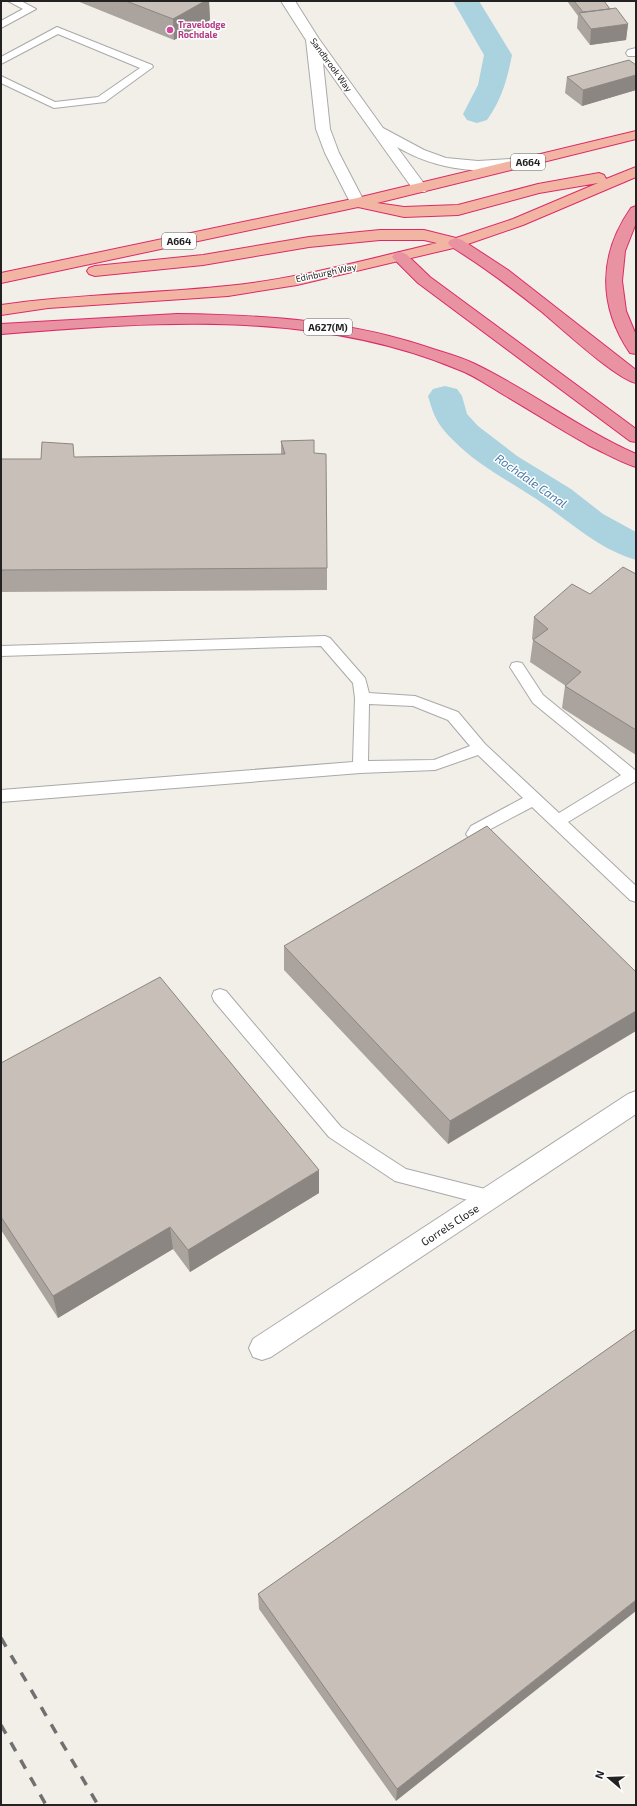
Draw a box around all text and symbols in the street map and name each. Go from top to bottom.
place label: Travelodge Rochdale [178,19,226,40]
marker: Travelodge Rochdale [165,25,175,35]
street label: Sandbrook Way [308,36,355,94]
road number: A664 [511,154,545,170]
road number: A664 [162,233,196,249]
street label: Edinburgh Way [295,261,357,284]
road number: A627(M) [304,319,352,335]
water label: Rochdale Canal [493,450,570,510]
street label: Gorrels Close [418,1201,481,1248]
north arrow [589,1758,629,1798]
text: N [592,1769,607,1780]

